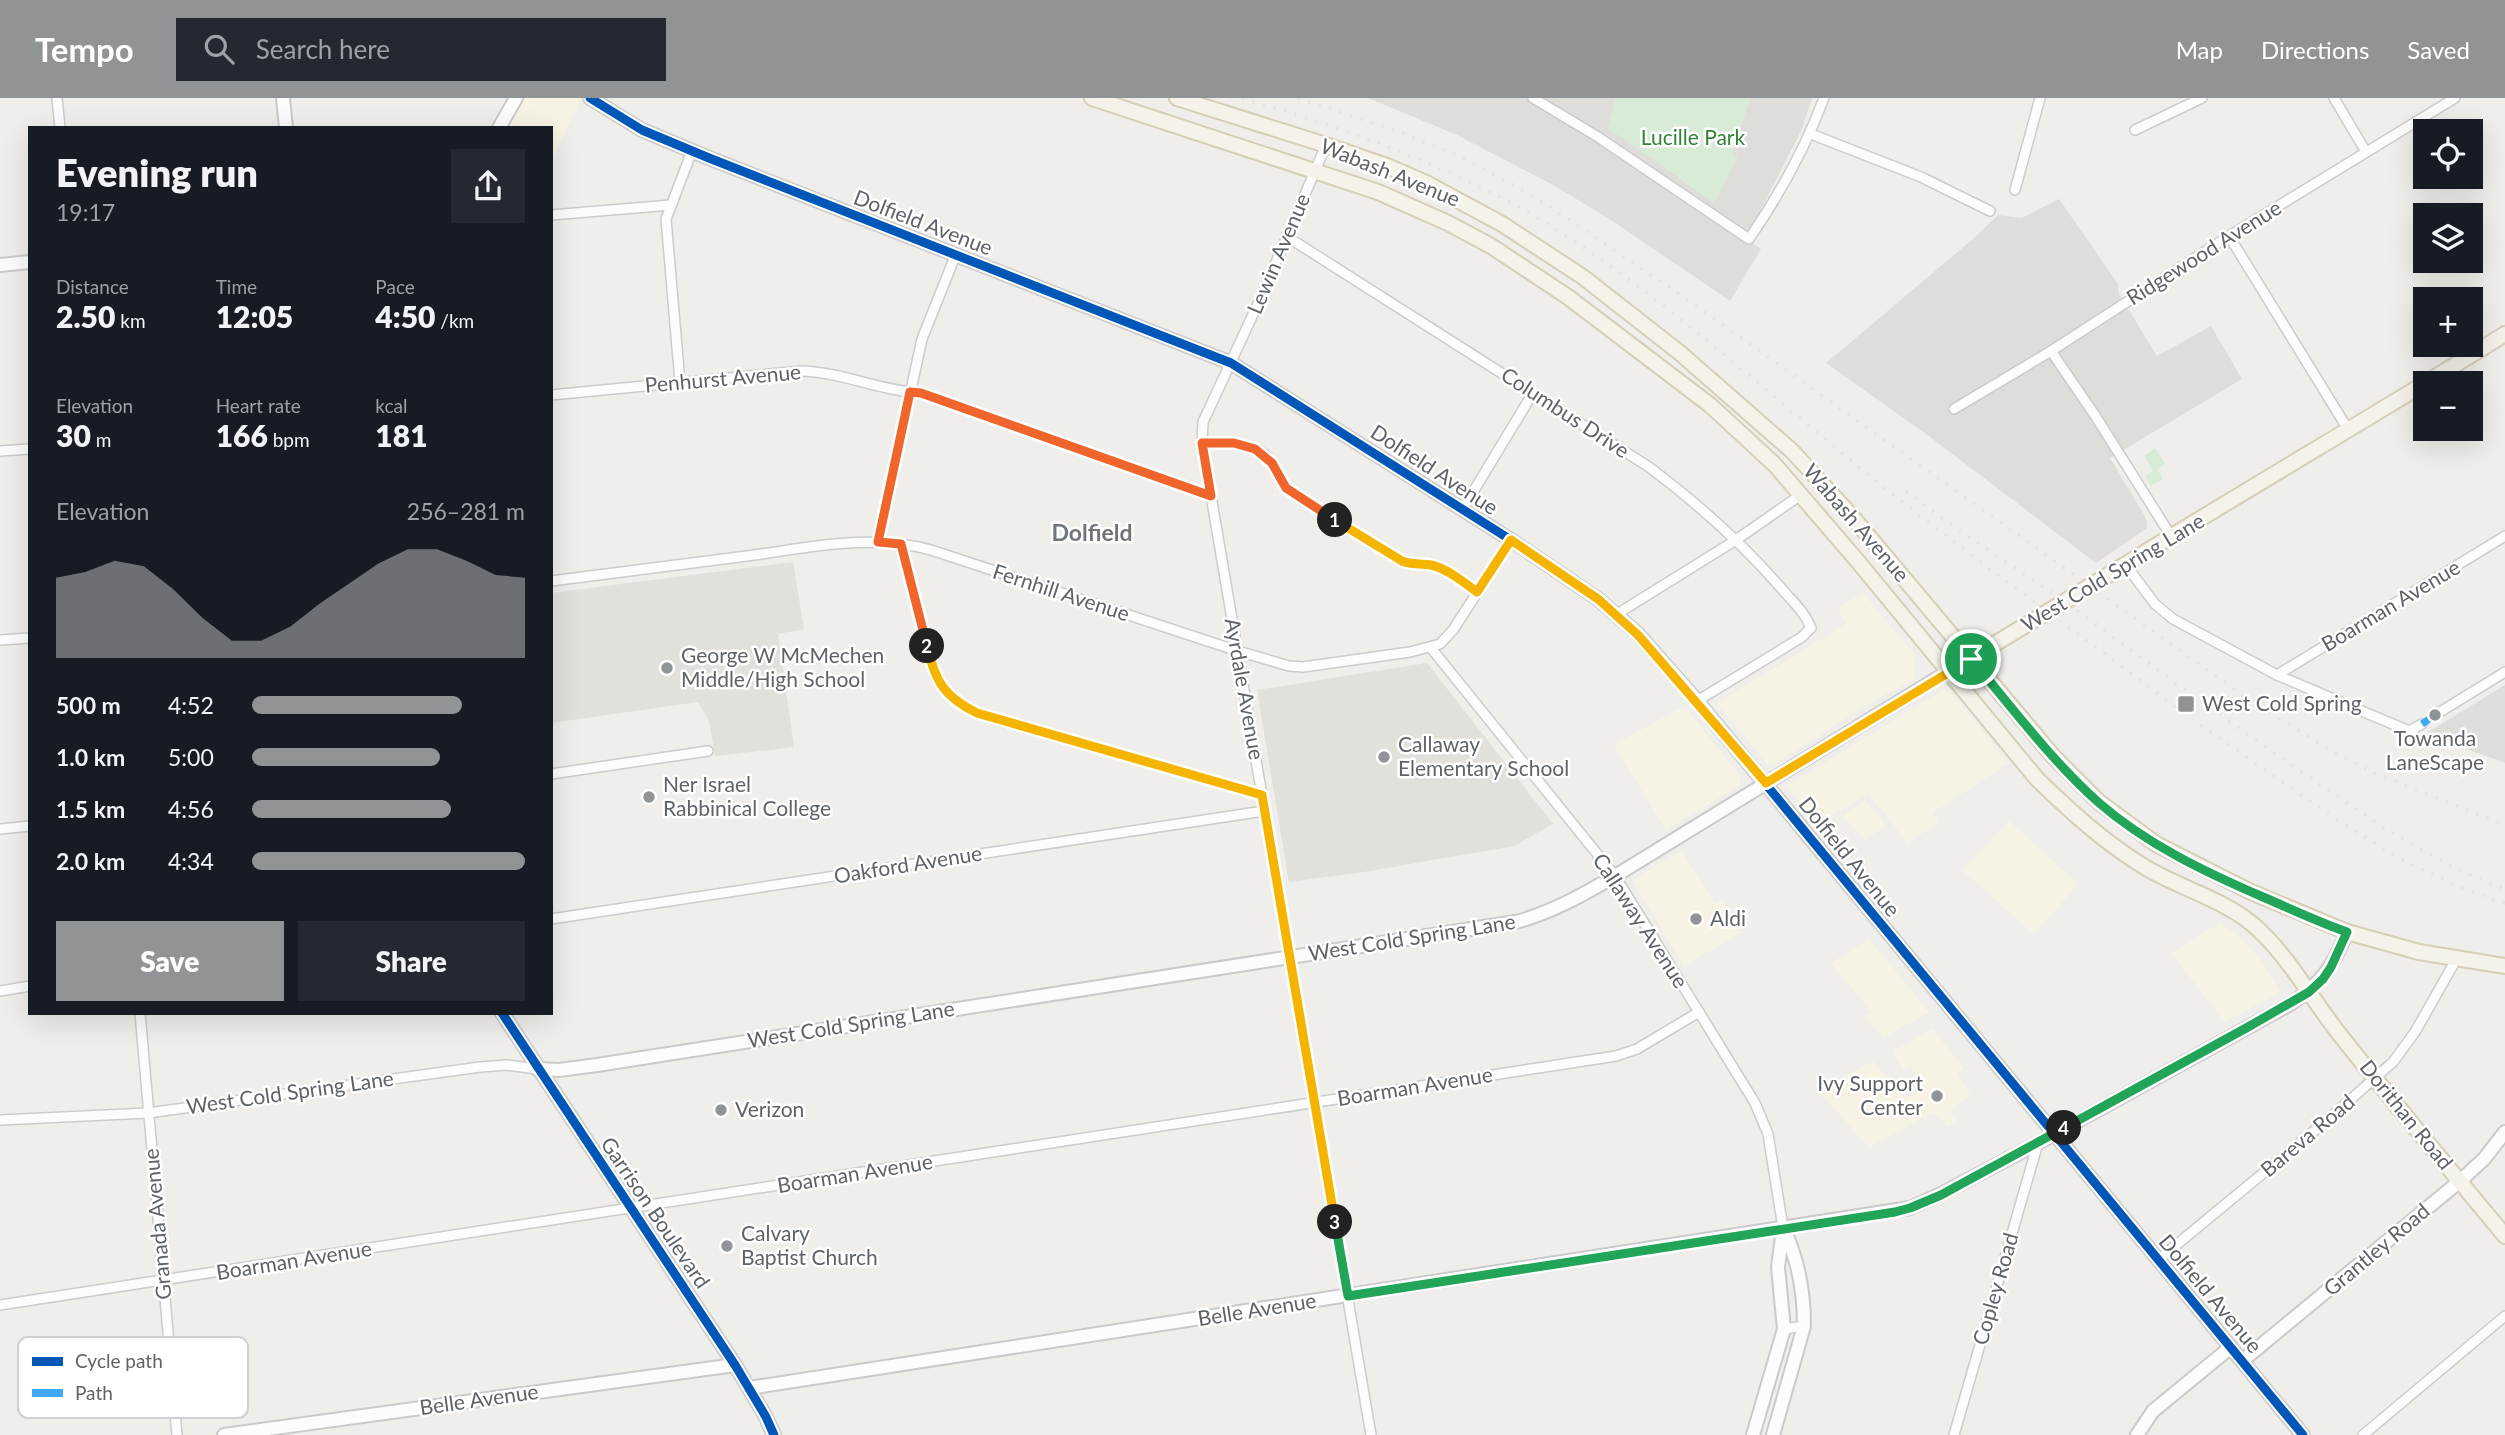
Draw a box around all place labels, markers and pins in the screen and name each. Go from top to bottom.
pin: 1 [1318,502,1352,538]
pin: 2 [909,628,944,664]
pin [1941,629,2001,689]
place label: George W McMechen Middle/High School [681,642,884,691]
marker: George W McMechen Middle/High School [659,660,675,676]
place label: West Cold Spring [2202,690,2362,715]
marker: West Cold Spring [2176,694,2196,714]
marker: Towanda LaneScape [2427,707,2443,723]
place label: Towanda LaneScape [2386,725,2484,774]
place label: Callaway Elementary School [1398,731,1569,780]
marker: Callaway Elementary School [1376,749,1392,765]
place label: Ner Israel Rabbinical College [663,771,831,820]
marker: Ner Israel Rabbinical College [641,789,657,805]
place label: Aldi [1710,905,1746,930]
marker: Aldi [1688,911,1704,927]
place label: Ivy Support Center [1817,1070,1923,1119]
marker: Ivy Support Center [1929,1088,1945,1104]
place label: Verizon [735,1096,804,1121]
marker: Verizon [713,1102,729,1118]
pin: 4 [2046,1110,2082,1146]
pin: 3 [1318,1204,1352,1240]
place label: Calvary Baptist Church [741,1220,878,1269]
marker: Calvary Baptist Church [719,1238,735,1254]

